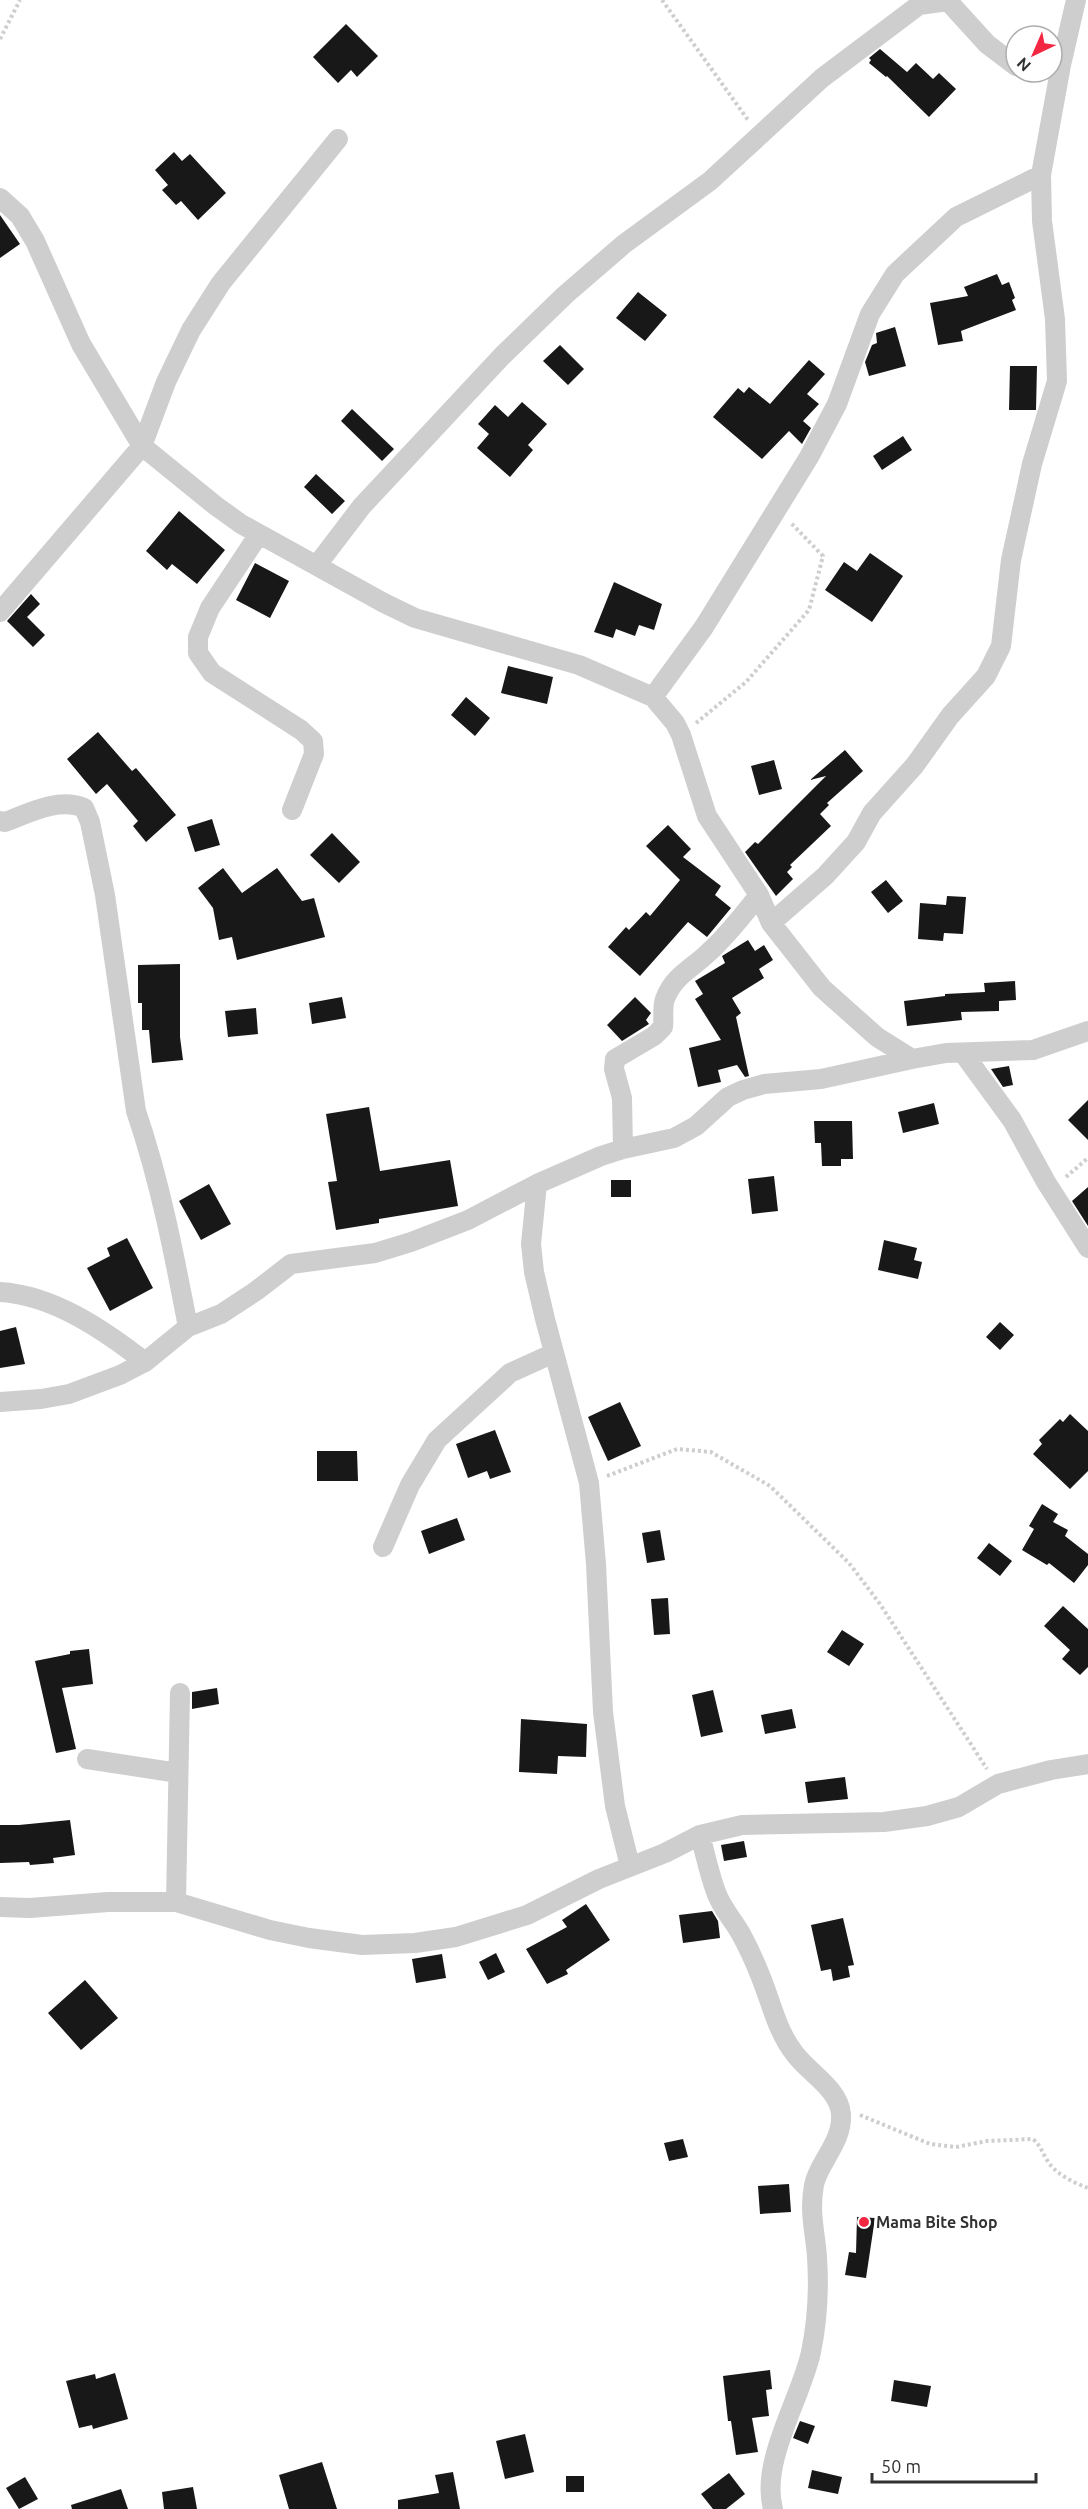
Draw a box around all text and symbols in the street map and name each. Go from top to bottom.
north arrow [1004,24,1064,84]
text: N [1013,54,1034,75]
place label: Mama Bite Shop [876,2213,998,2231]
marker: Mama Bite Shop [857,2215,871,2229]
scale bar [872,2446,1036,2484]
text: 50 m [881,2456,921,2476]

